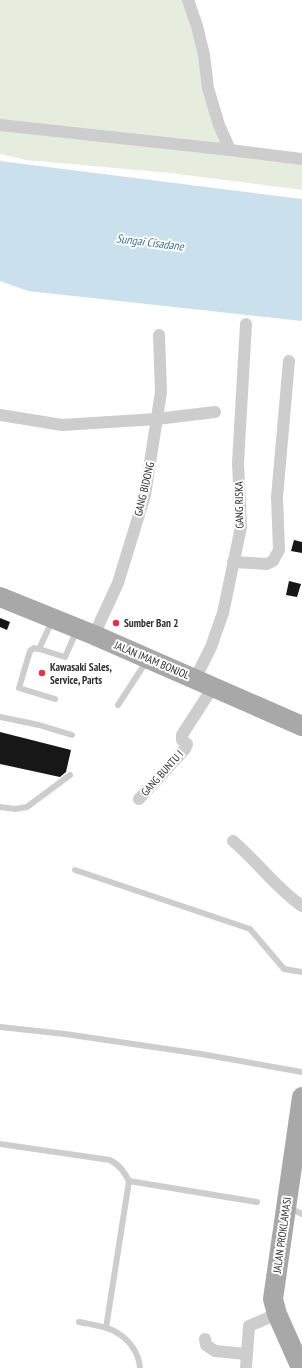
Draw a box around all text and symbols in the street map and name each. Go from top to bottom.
water label: Sungai Cisadane [115,230,186,254]
street label: GANG BIDONG [131,461,157,517]
street label: GANG RISKA [232,480,246,529]
place label: Sumber Ban 2 [124,616,178,630]
marker: Sumber Ban 2 [111,618,121,628]
street label: JALAN IMAM BONJOL [111,637,192,682]
place label: Kawasaki Sales, Service, Parts [50,660,112,687]
marker: Kawasaki Sales, Service, Parts [37,668,47,678]
street label: GANG BUNTU I [138,747,186,799]
street label: JALAN PROKLAMASI [270,1196,294,1275]

